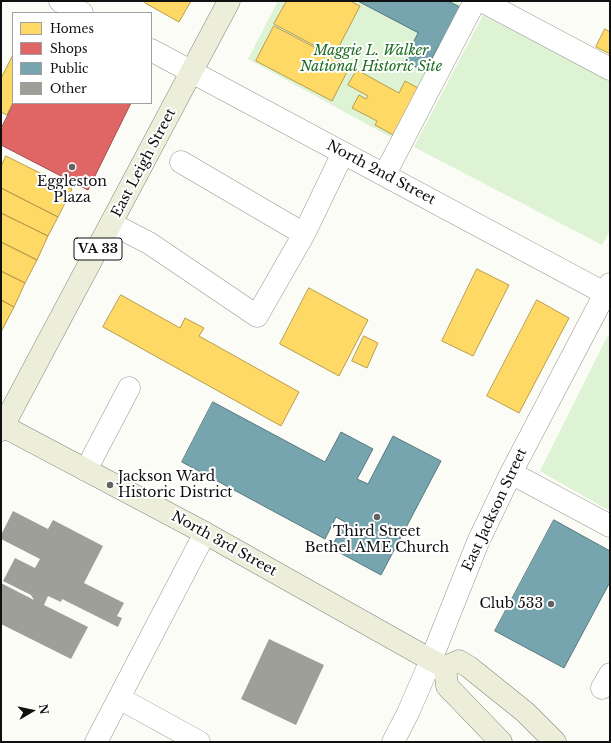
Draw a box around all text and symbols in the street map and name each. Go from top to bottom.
legend [12,12,152,104]
text: Homes [50,21,94,36]
text: Shops [50,41,87,56]
park label: Maggie L. Walker National Historic Site [300,43,442,76]
text: Public [50,61,89,76]
text: Other [50,81,87,96]
street label: East Leigh Street [108,106,180,220]
street label: North 2nd Street [324,137,438,209]
marker: Eggleston Plaza [67,162,77,172]
place label: Eggleston Plaza [37,174,107,206]
road number: VA 33 [74,238,122,260]
street label: East Jackson Street [459,446,531,574]
place label: Jackson Ward Historic District [118,469,233,502]
marker: Jackson Ward Historic District [105,480,115,490]
street label: North 3rd Street [168,508,280,580]
marker: Third Street Bethel AME Church [372,512,382,522]
place label: Third Street Bethel AME Church [305,524,449,556]
place label: Club 533 [479,596,543,612]
marker: Club 533 [546,599,556,609]
north arrow [12,691,52,731]
text: N [36,703,52,715]

